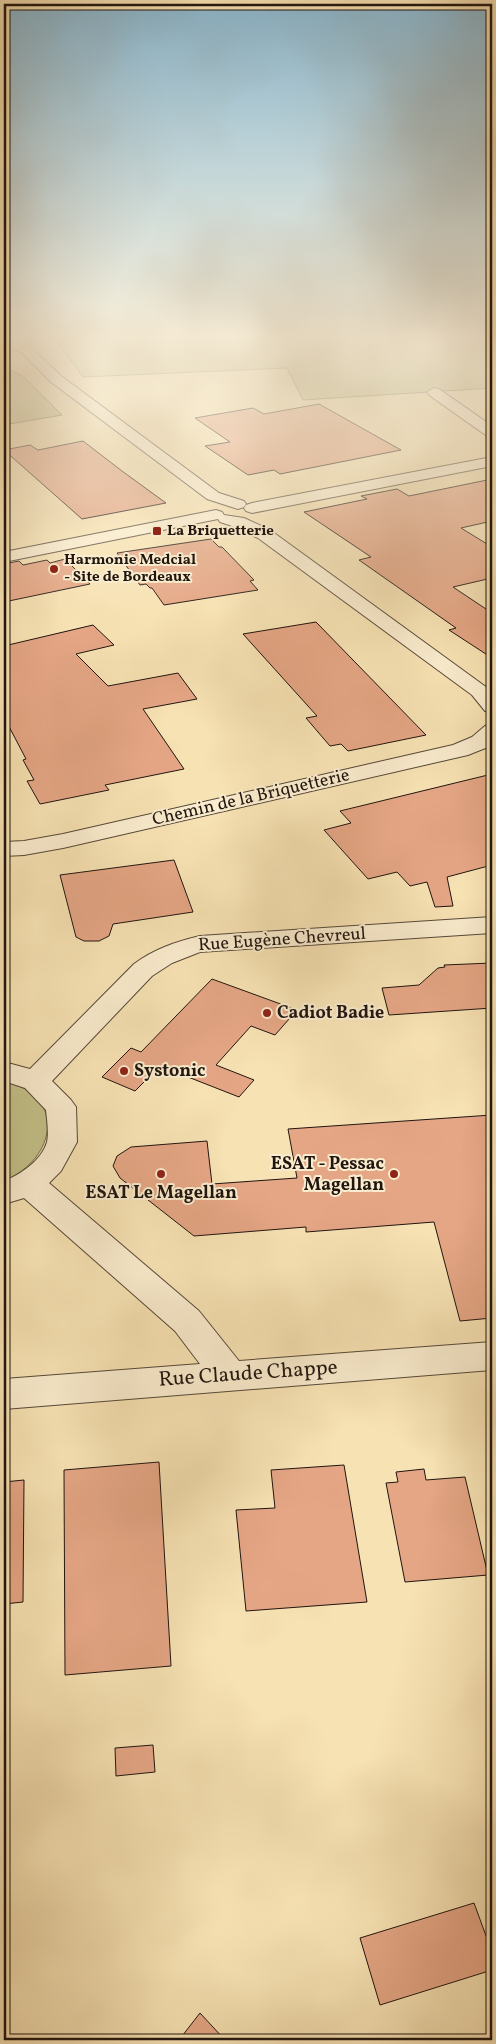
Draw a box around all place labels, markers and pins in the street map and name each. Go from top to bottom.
place label: La Briquetterie [167,521,274,542]
marker: La Briquetterie [151,525,163,537]
place label: Harmonie Medcial - Site de Bordeaux [64,550,196,588]
marker: Harmonie Medcial - Site de Bordeaux [48,563,60,575]
place label: Cadiot Badie [277,1001,384,1026]
marker: Cadiot Badie [261,1007,273,1019]
place label: Systonic [134,1059,205,1084]
marker: Systonic [118,1065,130,1077]
place label: ESAT - Pessac Magellan [271,1152,384,1198]
marker: ESAT Le Magellan [155,1168,167,1180]
marker: ESAT - Pessac Magellan [388,1168,400,1180]
place label: ESAT Le Magellan [85,1181,237,1206]

